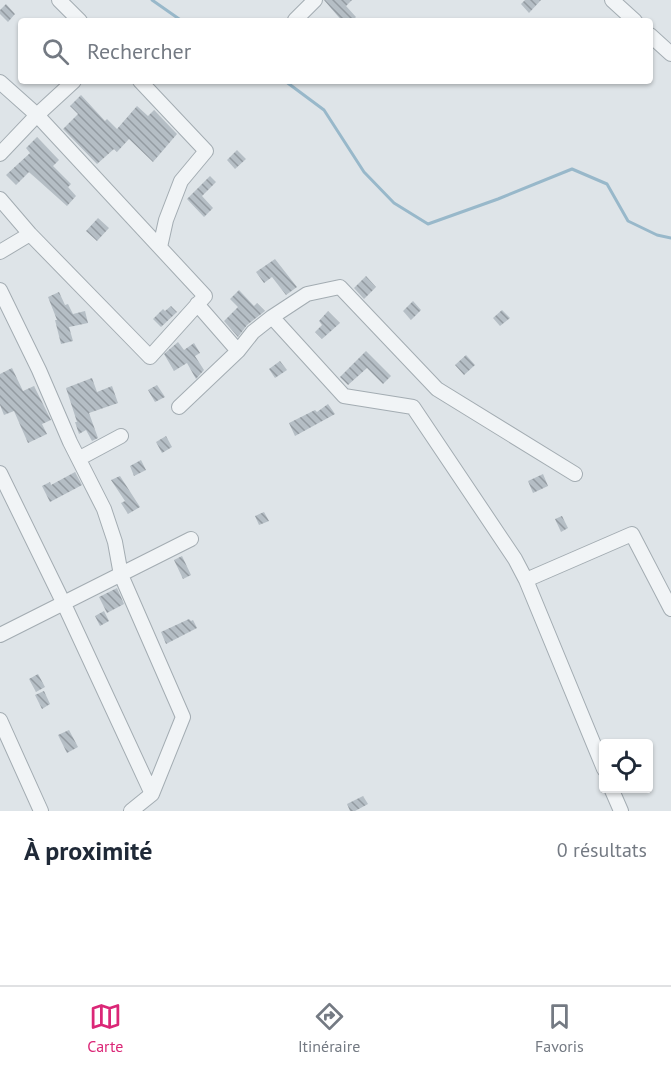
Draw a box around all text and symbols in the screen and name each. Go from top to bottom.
search box [18,18,653,84]
icon: search [39,35,72,68]
text: Rechercher [87,37,191,65]
map controls [599,739,653,793]
button: locate [599,739,653,793]
text: À proximité [24,834,152,867]
text: 0 résultats [557,837,647,863]
tab: Carte [87,1000,123,1056]
tab: Itinéraire [298,1000,360,1056]
tab: Favoris [535,1000,584,1056]

